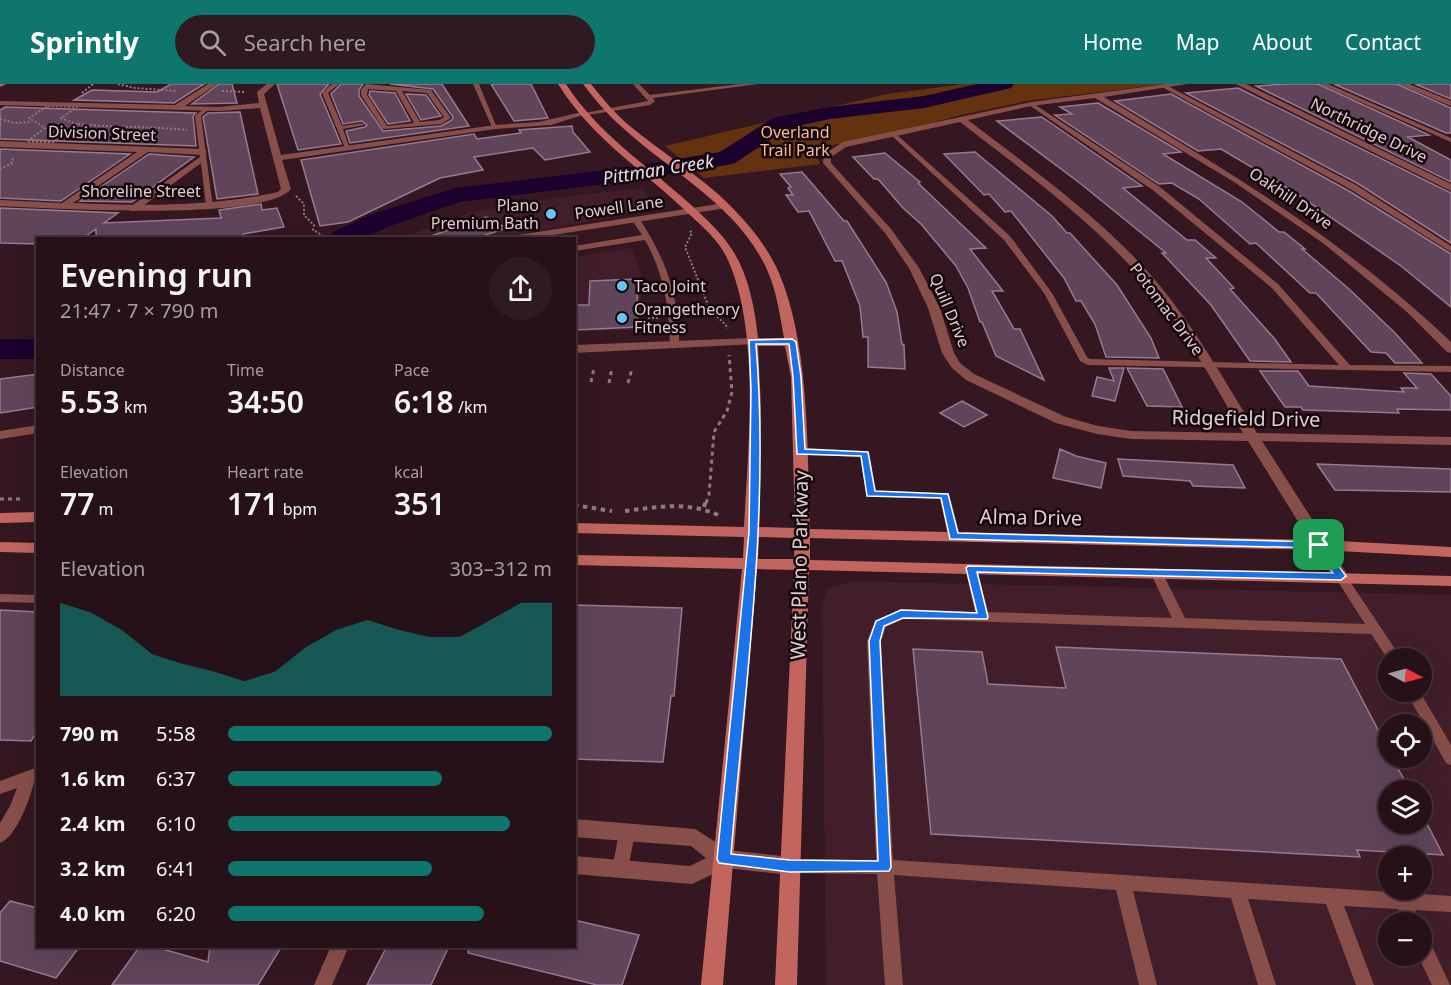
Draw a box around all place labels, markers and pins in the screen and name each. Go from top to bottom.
place label: Plano Premium Bath [431,194,539,234]
marker: Plano Premium Bath [544,207,558,221]
place label: Taco Joint [634,275,706,297]
marker: Taco Joint [615,279,629,293]
place label: Orangetheory Fitness [634,298,740,338]
marker: Orangetheory Fitness [615,311,629,325]
pin [1293,519,1344,570]

